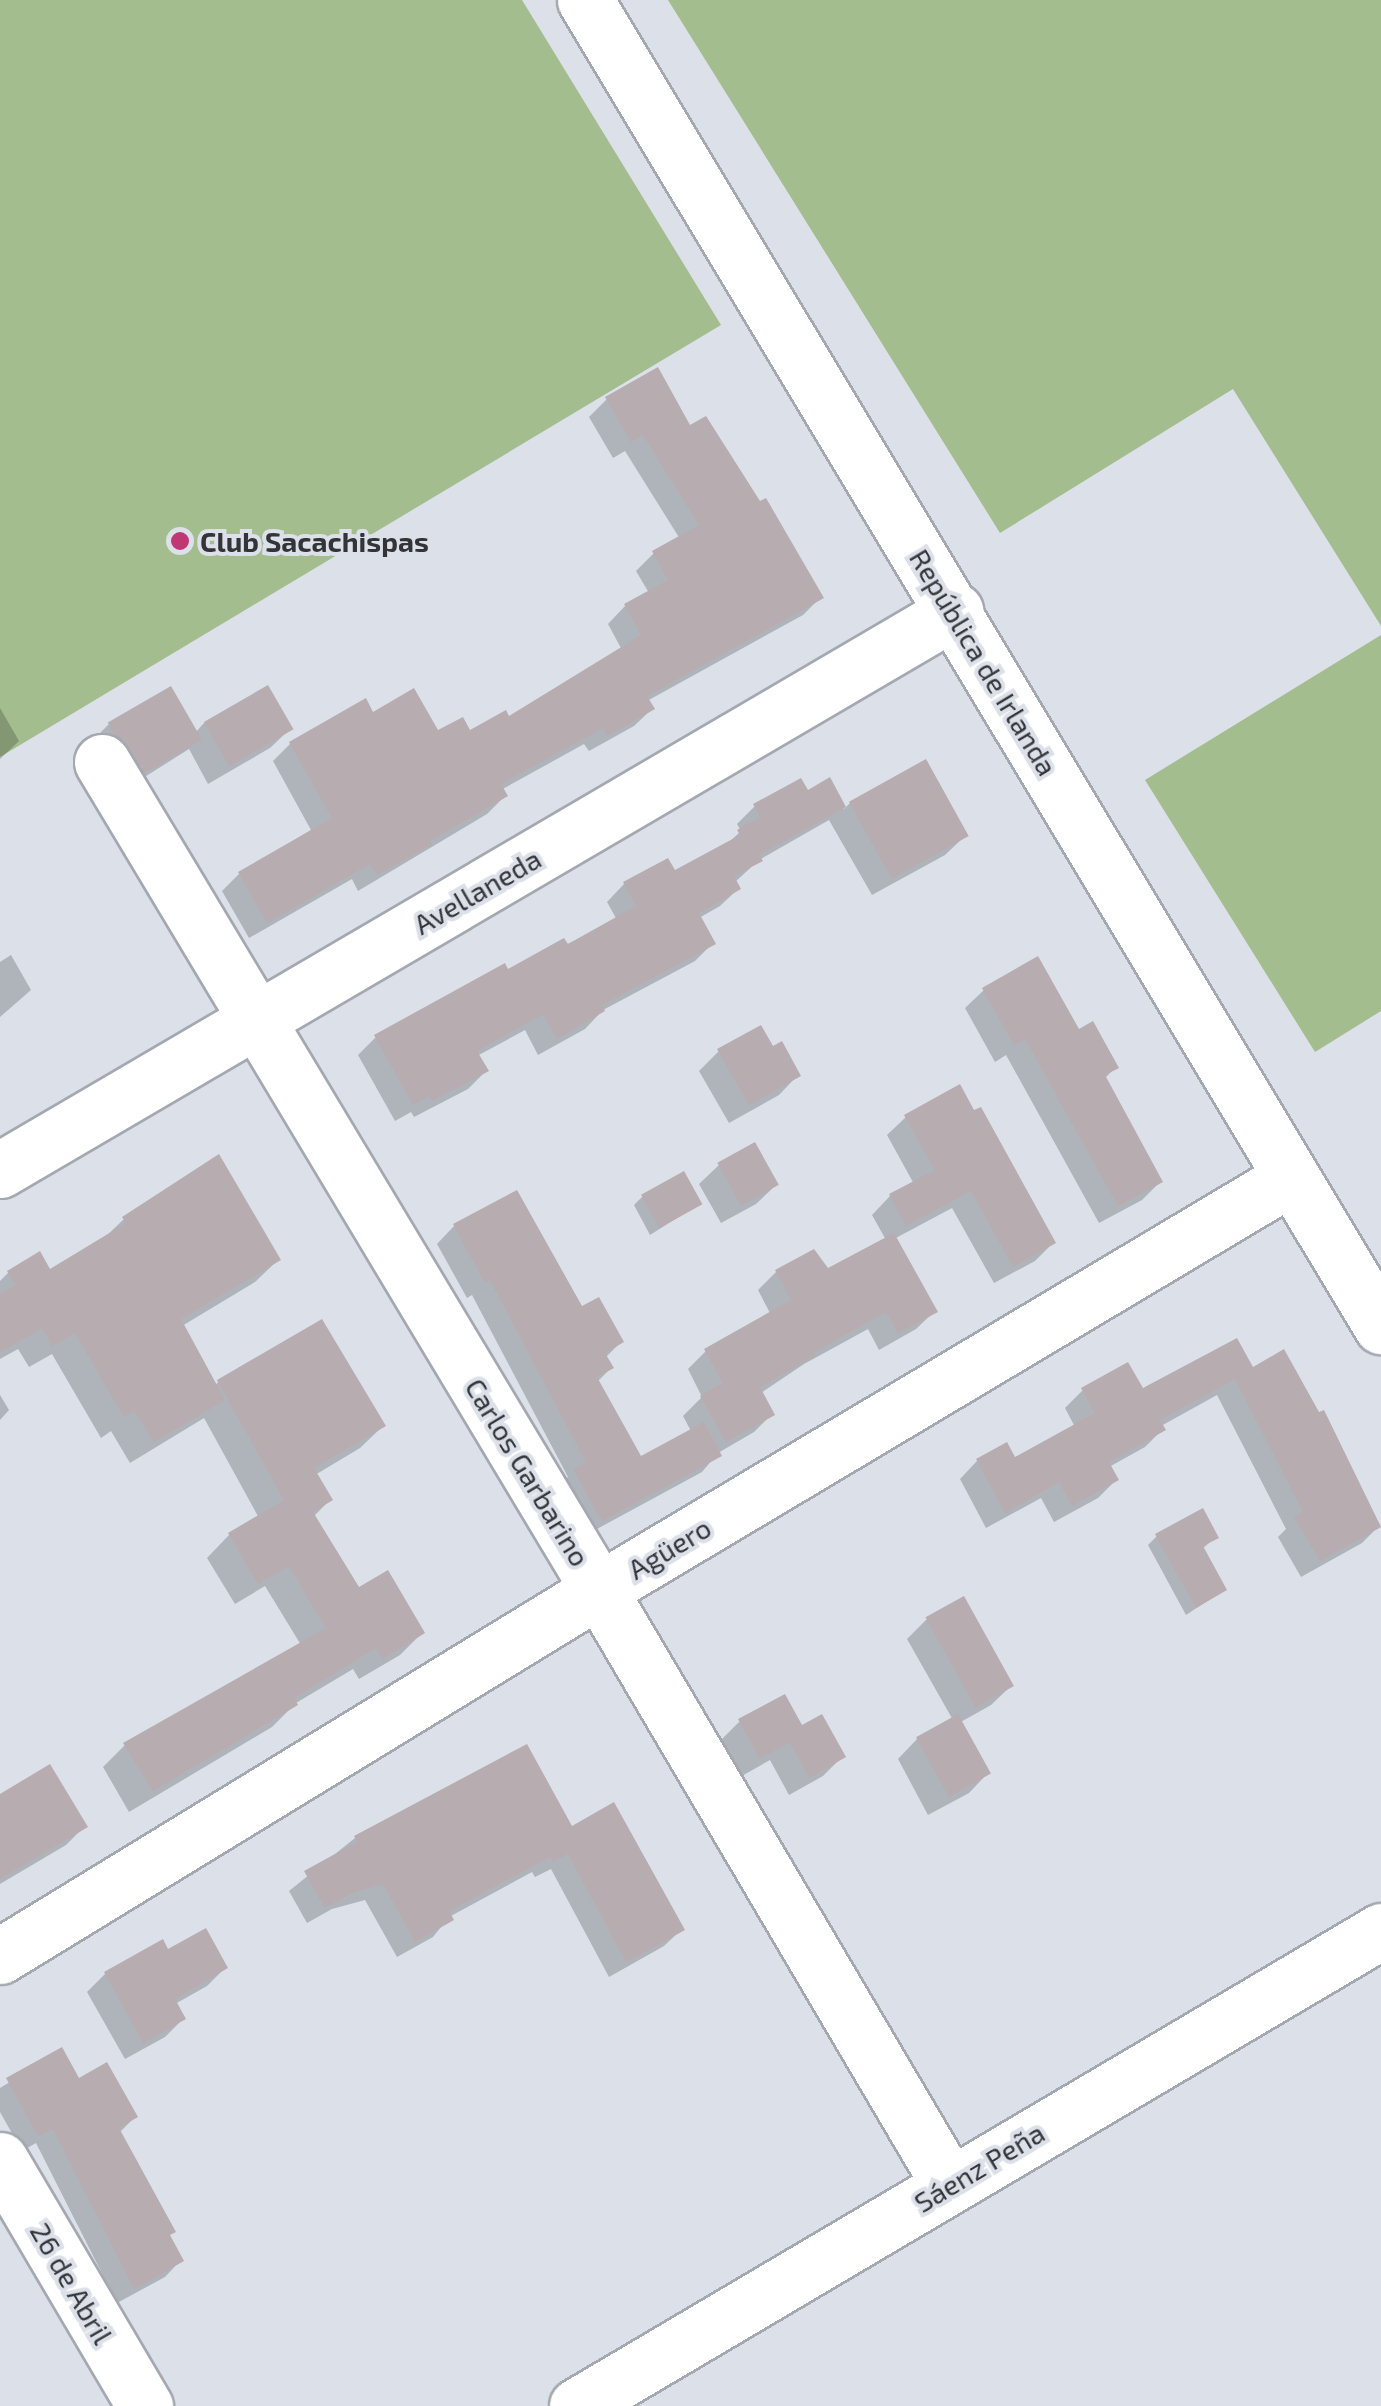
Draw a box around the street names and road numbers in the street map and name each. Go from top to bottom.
street label: República de Irlanda [903,543,1065,781]
street label: Avellaneda [407,841,547,941]
street label: Carlos Garbarino [459,1372,597,1572]
street label: Agüero [621,1510,717,1586]
street label: Sáenz Peña [908,2115,1050,2219]
street label: 26 de Abril [24,2216,120,2350]

